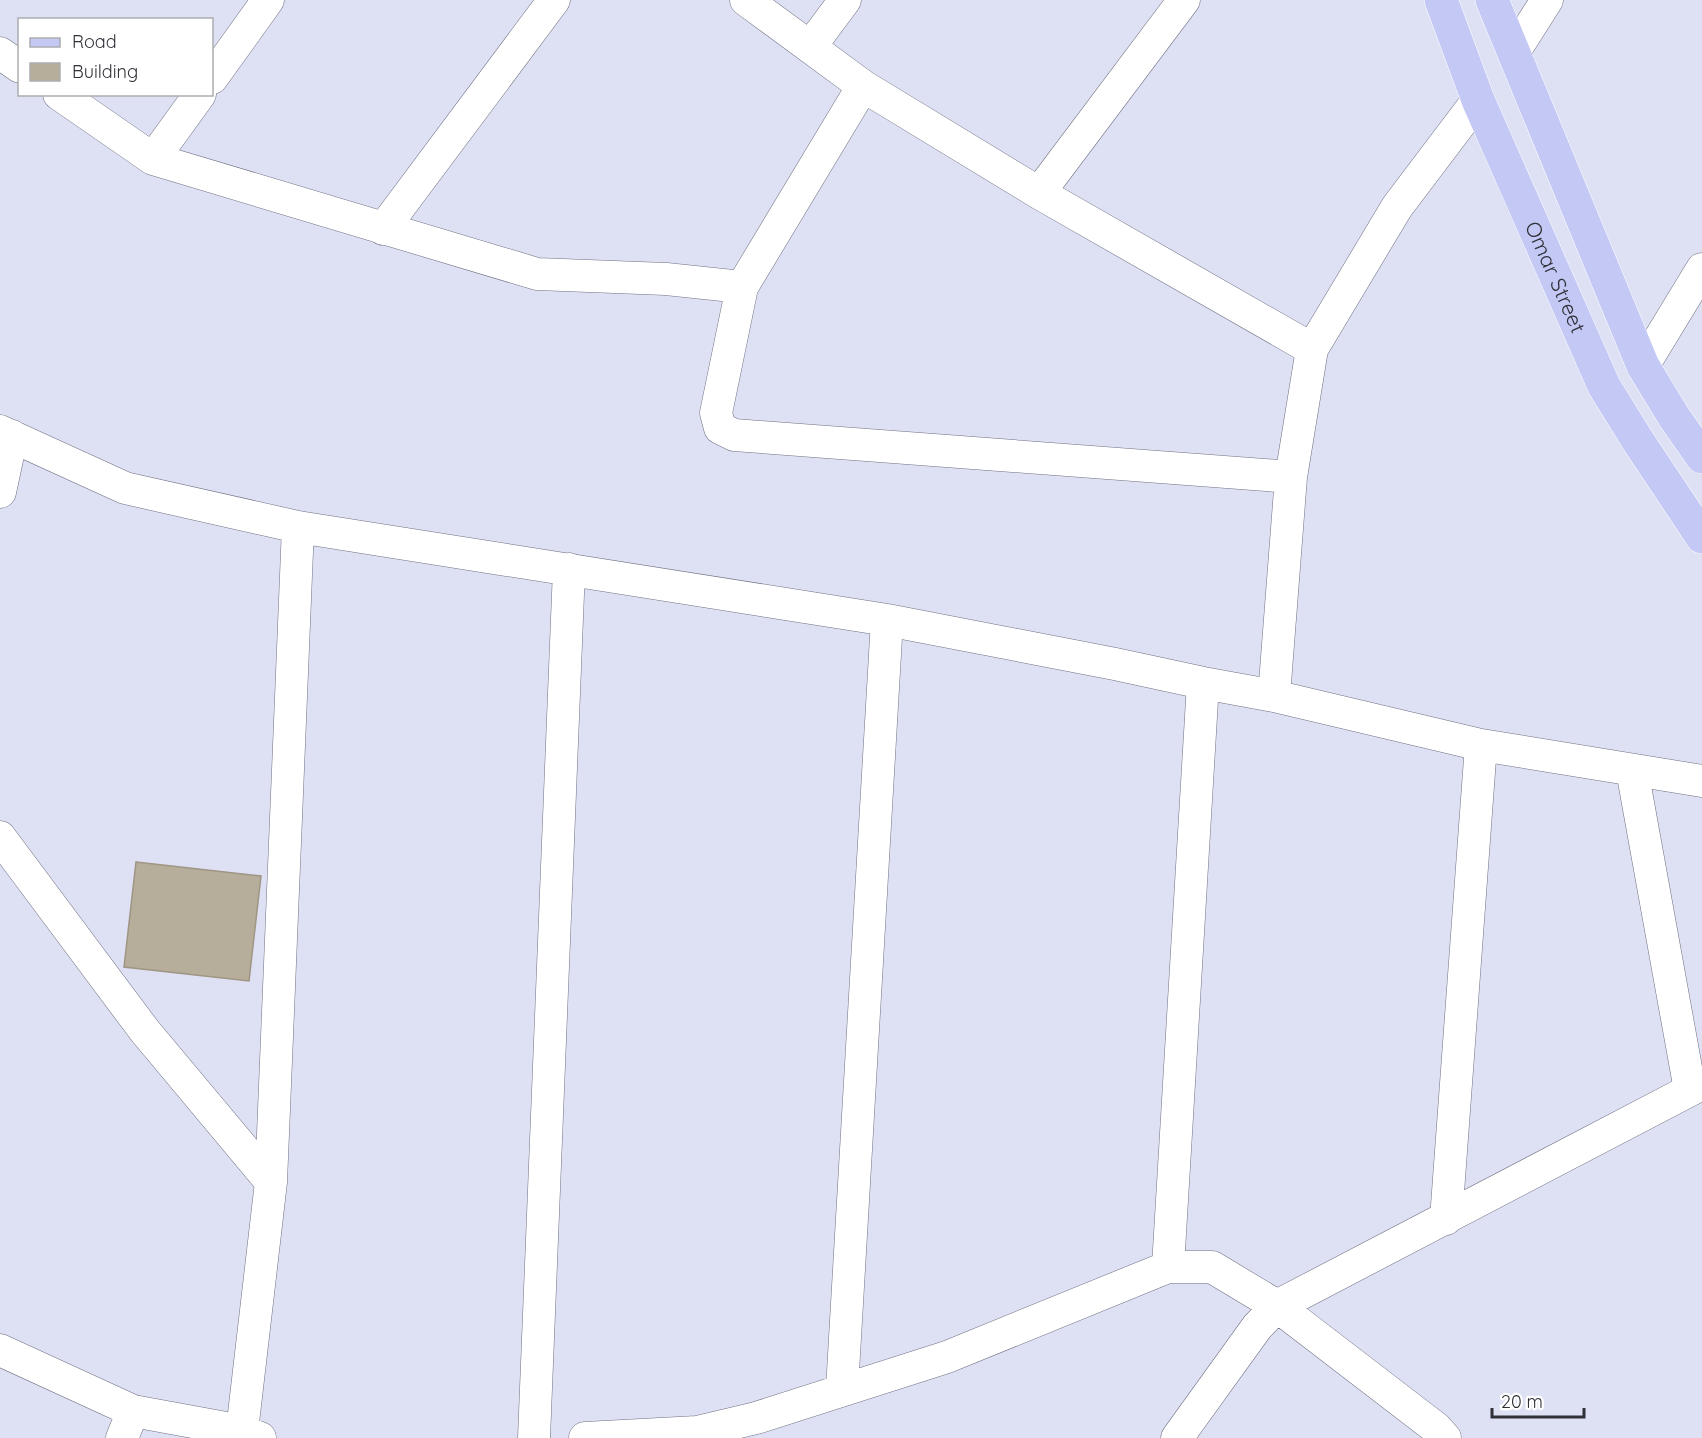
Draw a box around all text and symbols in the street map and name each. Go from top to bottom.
legend [18,18,213,96]
text: Road [72,30,117,53]
text: Building [72,60,138,83]
street label: Omar Street [1520,217,1592,337]
scale bar [1492,1381,1584,1419]
text: 20 m [1501,1390,1543,1413]

